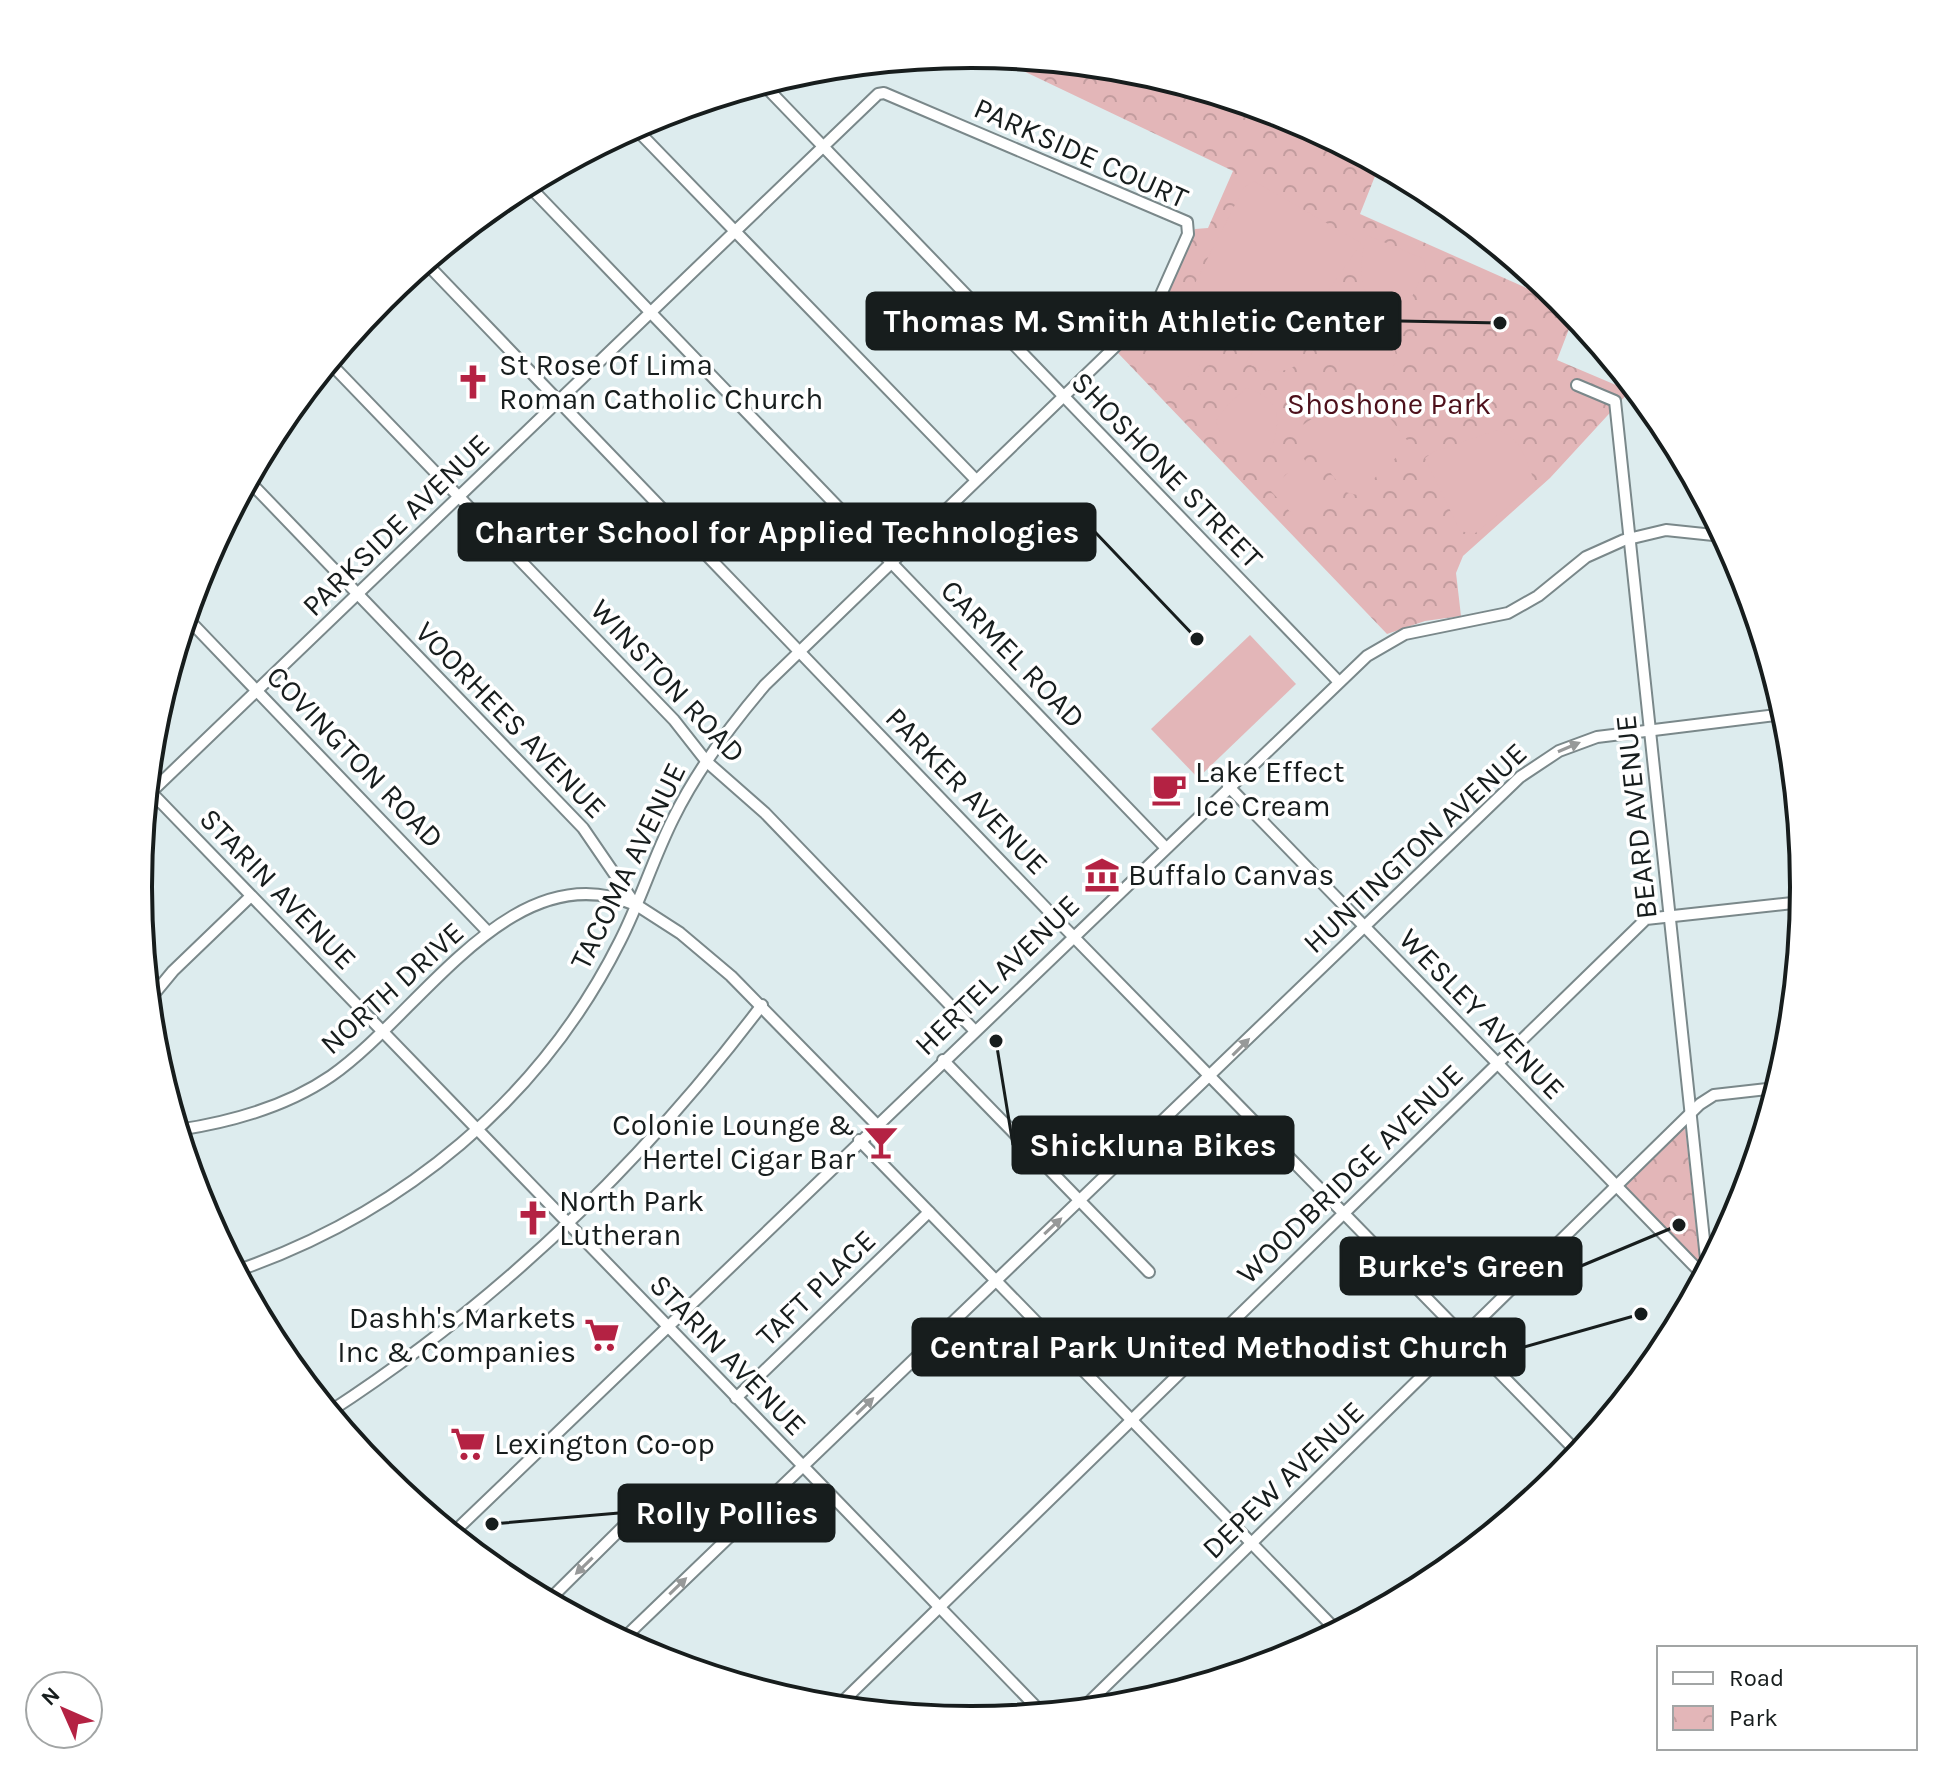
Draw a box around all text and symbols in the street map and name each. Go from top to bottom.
street label: PARKSIDE COURT [968,90,1194,216]
callout: Thomas M. Smith Athletic Center [867,293,1400,349]
text: Thomas M. Smith Athletic Center [884,303,1385,340]
place label: St Rose Of Lima Roman Catholic Church [499,347,823,417]
church icon: St Rose Of Lima Roman Catholic Church [454,363,492,401]
street label: SHOSHONE STREET [1064,364,1270,576]
park label: Shoshone Park [1287,386,1491,422]
street label: PARKSIDE AVENUE [295,426,497,624]
callout: Charter School for Applied Technologies [459,504,1095,560]
text: Charter School for Applied Technologies [475,514,1079,551]
street label: CARMEL ROAD [933,572,1093,736]
street label: WINSTON ROAD [583,592,753,770]
street label: VOORHEES AVENUE [408,614,614,826]
street label: COVINGTON ROAD [259,658,451,856]
street label: PARKER AVENUE [878,700,1056,882]
street label: BEARD AVENUE [1607,713,1665,921]
street label: HUNTINGTON AVENUE [1296,735,1534,961]
one-way arrow [1557,741,1580,754]
place label: Lake Effect Ice Cream [1195,754,1345,824]
street label: TACOMA AVENUE [562,757,694,975]
cafe icon: Lake Effect Ice Cream [1150,770,1188,808]
street label: STARIN AVENUE [192,801,364,977]
museum icon: Buffalo Canvas [1083,856,1121,894]
place label: Buffalo Canvas [1128,857,1334,893]
street label: HERTEL AVENUE [907,887,1087,1063]
street label: NORTH DRIVE [313,914,471,1062]
street label: WESLEY AVENUE [1391,921,1573,1107]
one-way arrow [1231,1038,1250,1057]
street label: WOODBRIDGE AVENUE [1229,1057,1471,1291]
place label: Colonie Lounge & Hertel Cigar Bar [612,1107,855,1177]
callout: Shickluna Bikes [1013,1117,1293,1173]
bar icon: Colonie Lounge & Hertel Cigar Bar [862,1123,900,1161]
text: Shickluna Bikes [1029,1127,1277,1164]
place label: North Park Lutheran [559,1183,704,1253]
church icon: North Park Lutheran [514,1199,552,1237]
one-way arrow [1043,1217,1062,1235]
street label: TAFT PLACE [749,1222,883,1354]
callout: Burke's Green [1341,1238,1581,1294]
text: Burke's Green [1357,1248,1565,1285]
street label: STARIN AVENUE [642,1267,814,1443]
place label: Dashh's Markets Inc & Companies [337,1300,576,1370]
supermarket icon: Dashh's Markets Inc & Companies [583,1316,621,1354]
callout: Central Park United Methodist Church [913,1319,1524,1375]
text: Central Park United Methodist Church [930,1329,1508,1366]
street label: DEPEW AVENUE [1195,1394,1371,1566]
one-way arrow [855,1397,874,1416]
supermarket icon: Lexington Co-op [449,1425,487,1463]
place label: Lexington Co-op [494,1426,715,1462]
callout: Rolly Pollies [619,1485,834,1541]
text: Rolly Pollies [636,1495,818,1532]
one-way arrow [575,1556,594,1575]
one-way arrow [668,1578,687,1596]
legend [1657,1646,1917,1750]
text: Road [1729,1664,1784,1692]
north arrow [24,1670,104,1750]
text: N [36,1682,65,1711]
text: Park [1729,1704,1778,1732]

